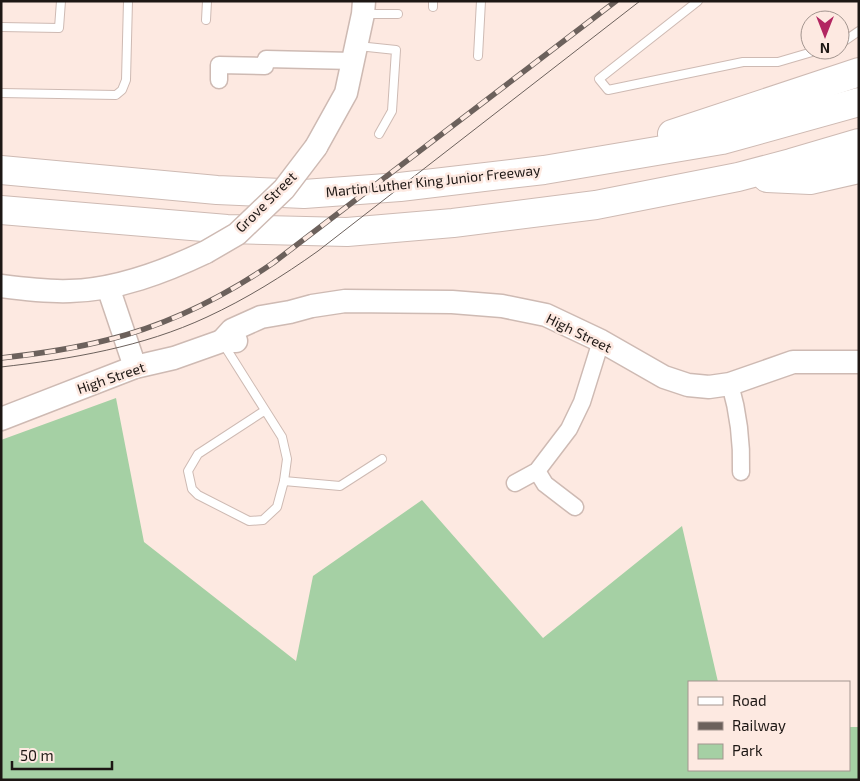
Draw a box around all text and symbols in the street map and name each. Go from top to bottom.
north arrow [800,10,850,60]
text: N [820,40,830,57]
street label: Martin Luther King Junior Freeway [325,161,542,200]
street label: Grove Street [232,168,300,236]
street label: High Street [544,309,615,356]
street label: High Street [75,358,147,397]
legend [688,681,850,771]
text: Road [732,691,767,709]
text: Railway [732,716,786,734]
scale bar [12,738,112,770]
text: Park [732,741,763,759]
text: 50 m [20,746,54,764]

